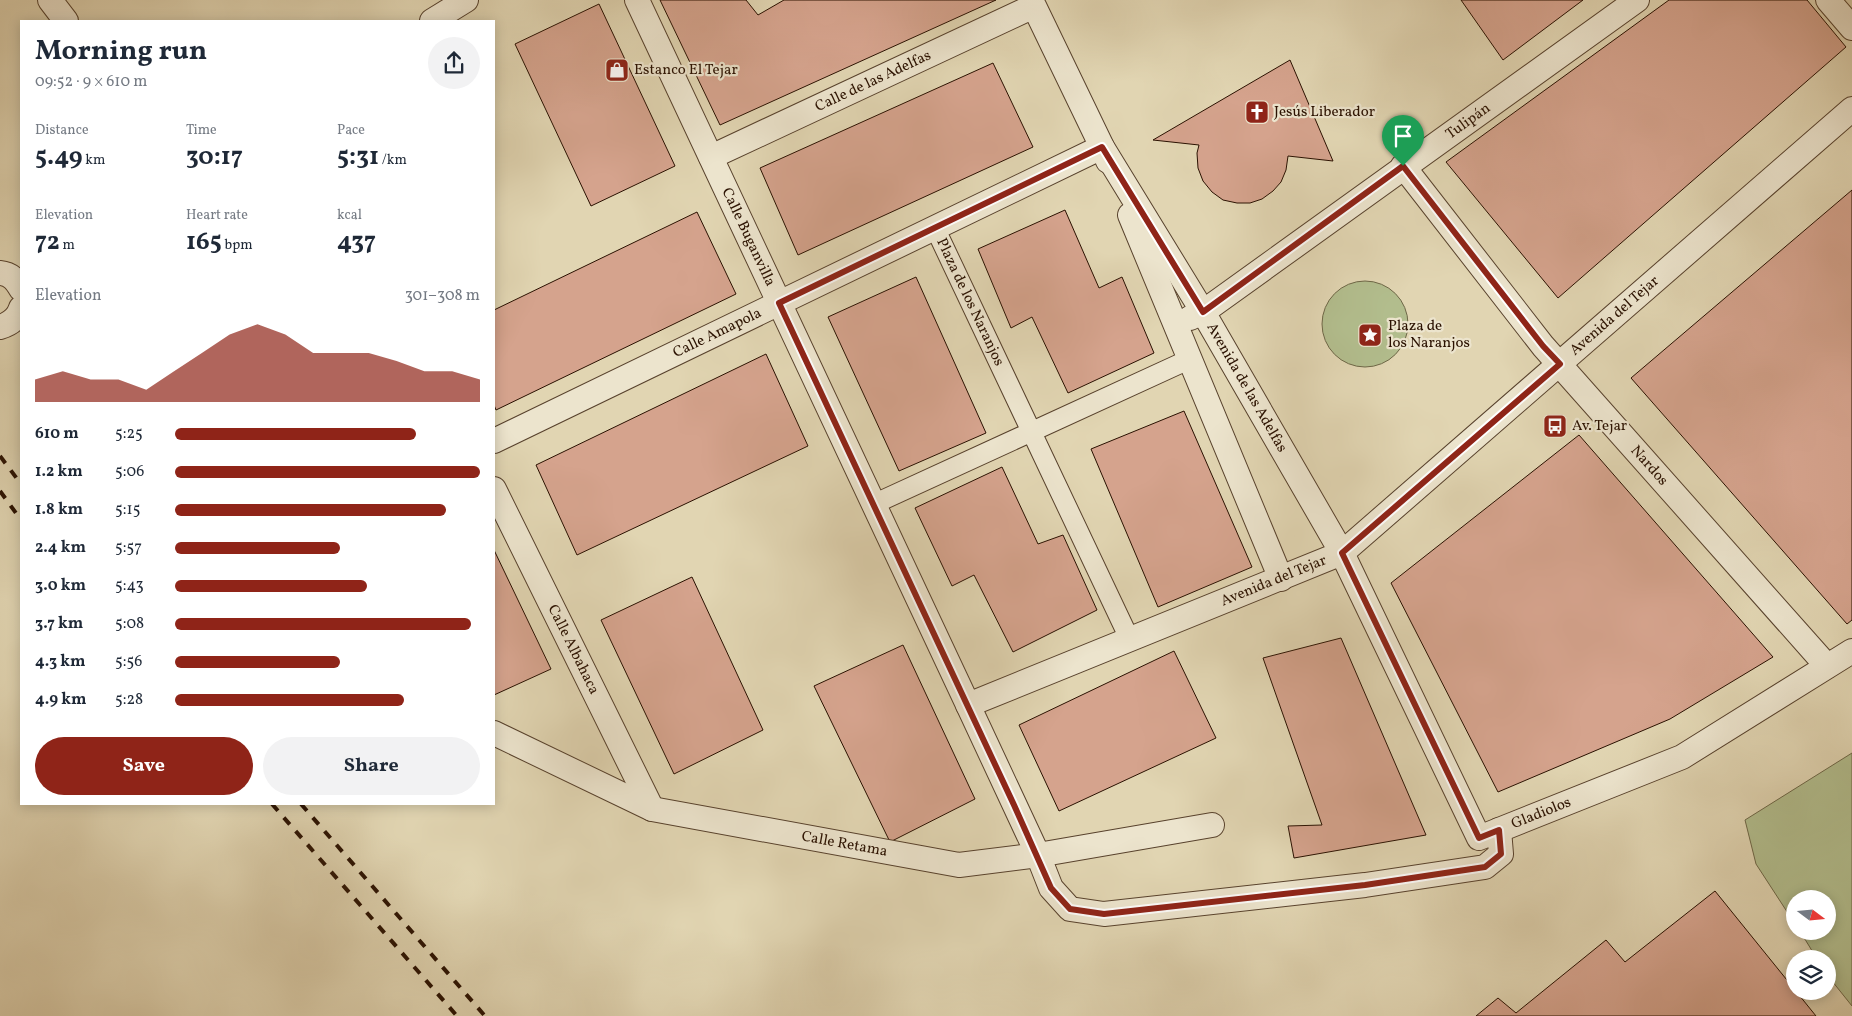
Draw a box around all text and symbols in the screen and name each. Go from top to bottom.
text: Morning run [35,32,207,71]
button: share [428,37,480,89]
street label: Calle de las Adelfas [812,45,935,117]
shop icon: Estanco El Tejar [604,57,630,83]
place label: Estanco El Tejar [634,60,738,81]
text: 09:52 · 9 × 610 m [35,71,147,93]
street label: Tulipán [1442,98,1495,145]
church icon: Jesús Liberador [1244,99,1270,125]
place label: Jesús Liberador [1274,102,1375,123]
pin [1382,115,1424,166]
text: Distance [35,121,89,140]
text: Time [186,121,217,140]
text: Pace [337,121,365,140]
icon: arrive [1389,122,1417,150]
text: 5.49 [35,140,82,175]
text: 30:17 [186,140,243,175]
text: 5:31 [337,140,379,175]
text: km [82,151,105,170]
text: /km [379,151,407,170]
street label: Calle Buganvilla [716,184,781,290]
text: Elevation [35,206,93,225]
text: Heart rate [186,206,248,225]
text: kcal [337,206,362,225]
text: 72 [35,225,60,260]
text: 165 [186,225,222,260]
text: 437 [337,225,376,260]
street label: Plaza de los Naranjos [931,235,1009,370]
text: m [60,236,75,255]
text: bpm [222,236,253,255]
street label: Avenida del Tejar [1565,271,1664,361]
text: Elevation [35,285,102,307]
text: 301–308 m [405,285,480,307]
street label: Calle Amapola [669,303,765,363]
place label: Plaza de los Naranjos [1388,316,1470,354]
street label: Avenida de las Adelfas [1201,319,1292,456]
place icon: Plaza de los Naranjos [1357,322,1383,348]
bus stop icon: Av. Tejar [1542,413,1568,439]
place label: Av. Tejar [1572,416,1627,437]
text: 610 m [35,423,79,445]
text: 5:25 [115,423,143,445]
street label: Nardos [1625,441,1673,490]
text: 1.2 km [35,461,83,483]
text: 5:06 [115,461,144,483]
text: 1.8 km [35,499,83,521]
text: 5:15 [115,499,140,521]
text: 2.4 km [35,537,86,559]
text: 5:57 [115,537,142,559]
street label: Avenida del Tejar [1218,550,1330,612]
text: 3.0 km [35,575,86,597]
text: 5:43 [115,575,144,597]
street label: Calle Albahaca [542,601,604,698]
text: 3.7 km [35,613,83,635]
text: 5:08 [115,613,144,635]
text: 4.3 km [35,651,85,673]
text: 5:56 [115,651,142,673]
text: 4.9 km [35,689,86,711]
text: 5:28 [115,689,143,711]
button: Save [35,737,253,795]
button: Share [263,737,480,795]
street label: Gladiolos [1508,792,1574,835]
street label: Calle Retama [800,826,889,862]
north arrow [1786,890,1836,940]
map controls [1786,890,1836,1000]
button: layers [1786,950,1836,1000]

